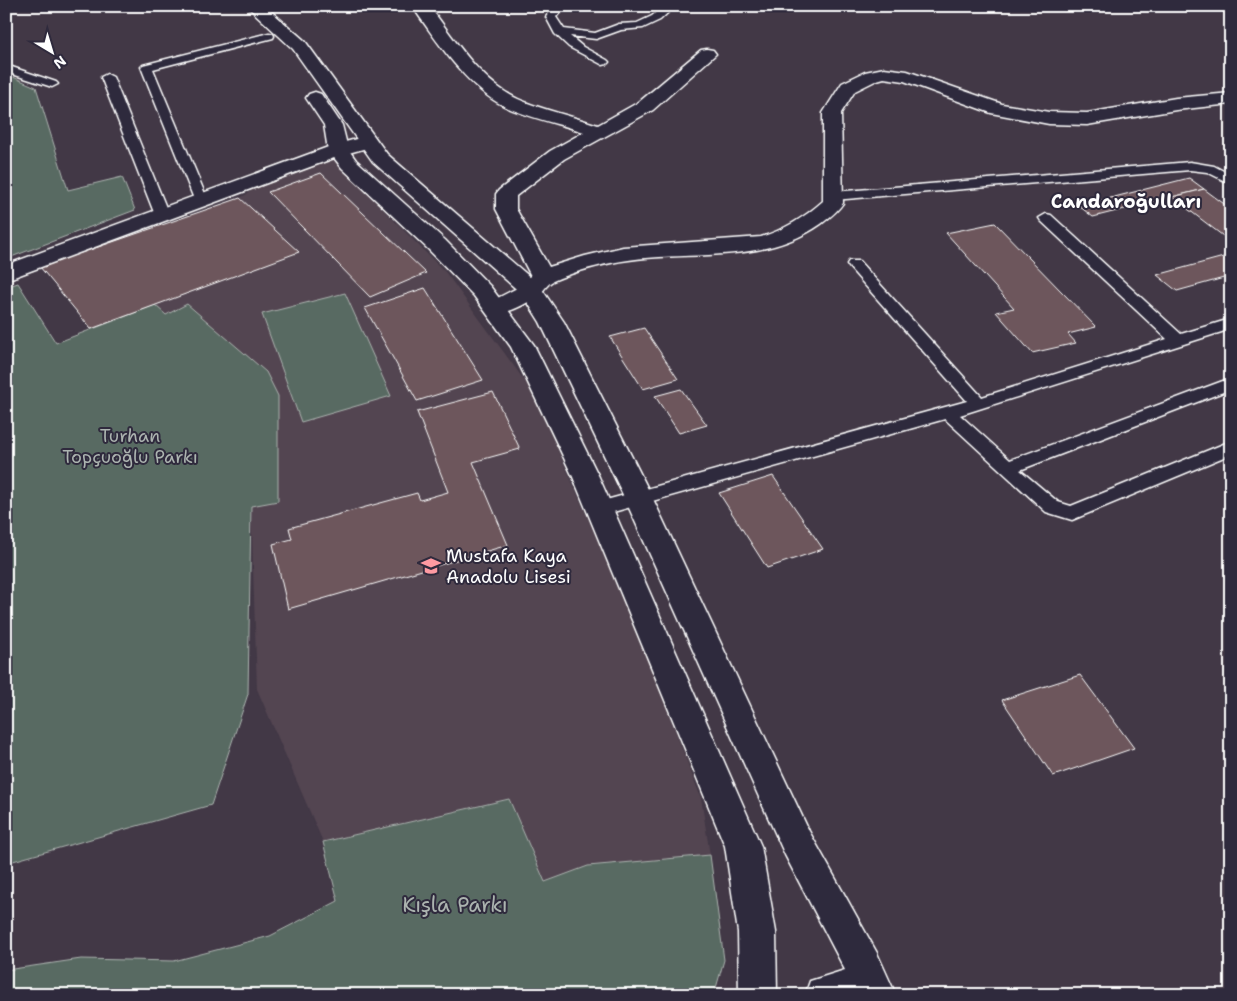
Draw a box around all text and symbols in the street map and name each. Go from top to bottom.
north arrow [28,28,78,78]
text: N [50,52,70,73]
district label: Candaroğulları [1051,189,1201,214]
park label: Turhan Topçuoğlu Parkı [62,424,198,469]
place label: Mustafa Kaya Anadolu Lisesi [446,544,571,589]
school or university icon: Mustafa Kaya Anadolu Lisesi [420,555,442,577]
park label: Kışla Parkı [402,891,508,919]

